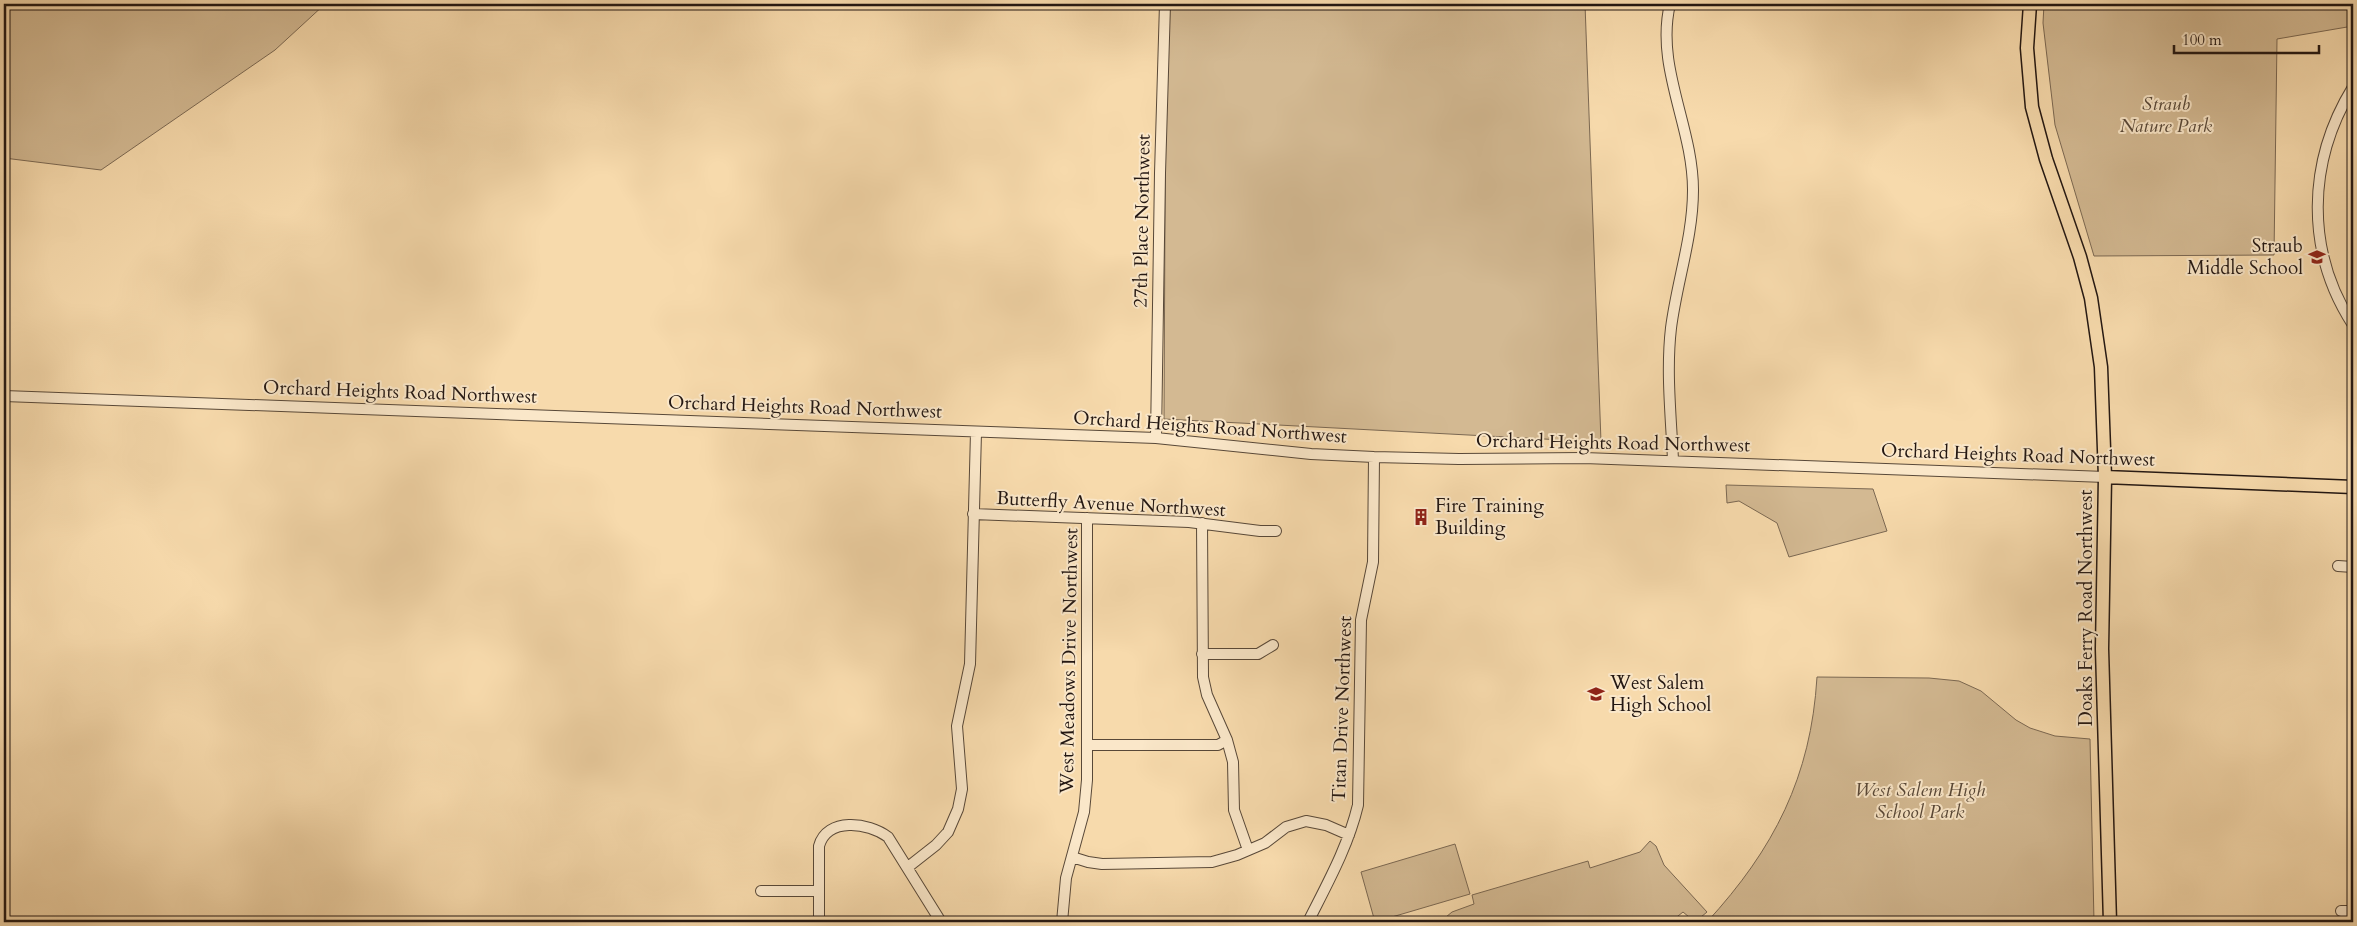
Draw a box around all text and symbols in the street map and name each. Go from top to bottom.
scale bar [2174,22,2320,54]
text: 100 m [2182,30,2222,50]
park label: Straub Nature Park [2120,91,2213,139]
street label: 27th Place Northwest [1127,134,1157,308]
place label: Straub Middle School [2187,233,2303,281]
school or university icon: Straub Middle School [2307,247,2327,267]
street label: Orchard Heights Road Northwest [263,374,537,410]
street label: Orchard Heights Road Northwest [668,389,942,425]
street label: Orchard Heights Road Northwest [1072,404,1348,450]
street label: Orchard Heights Road Northwest [1476,428,1750,458]
street label: Orchard Heights Road Northwest [1881,437,2155,473]
street label: Butterfly Avenue Northwest [996,485,1226,523]
street label: Doaks Ferry Road Northwest [2073,490,2099,726]
place label: Fire Training Building [1435,493,1544,541]
building icon: Fire Training Building [1411,507,1431,527]
street label: West Meadows Drive Northwest [1054,528,1084,795]
street label: Titan Drive Northwest [1326,615,1358,803]
place label: West Salem High School [1609,670,1712,718]
school or university icon: West Salem High School [1586,684,1606,704]
park label: West Salem High School Park [1855,777,1985,825]

